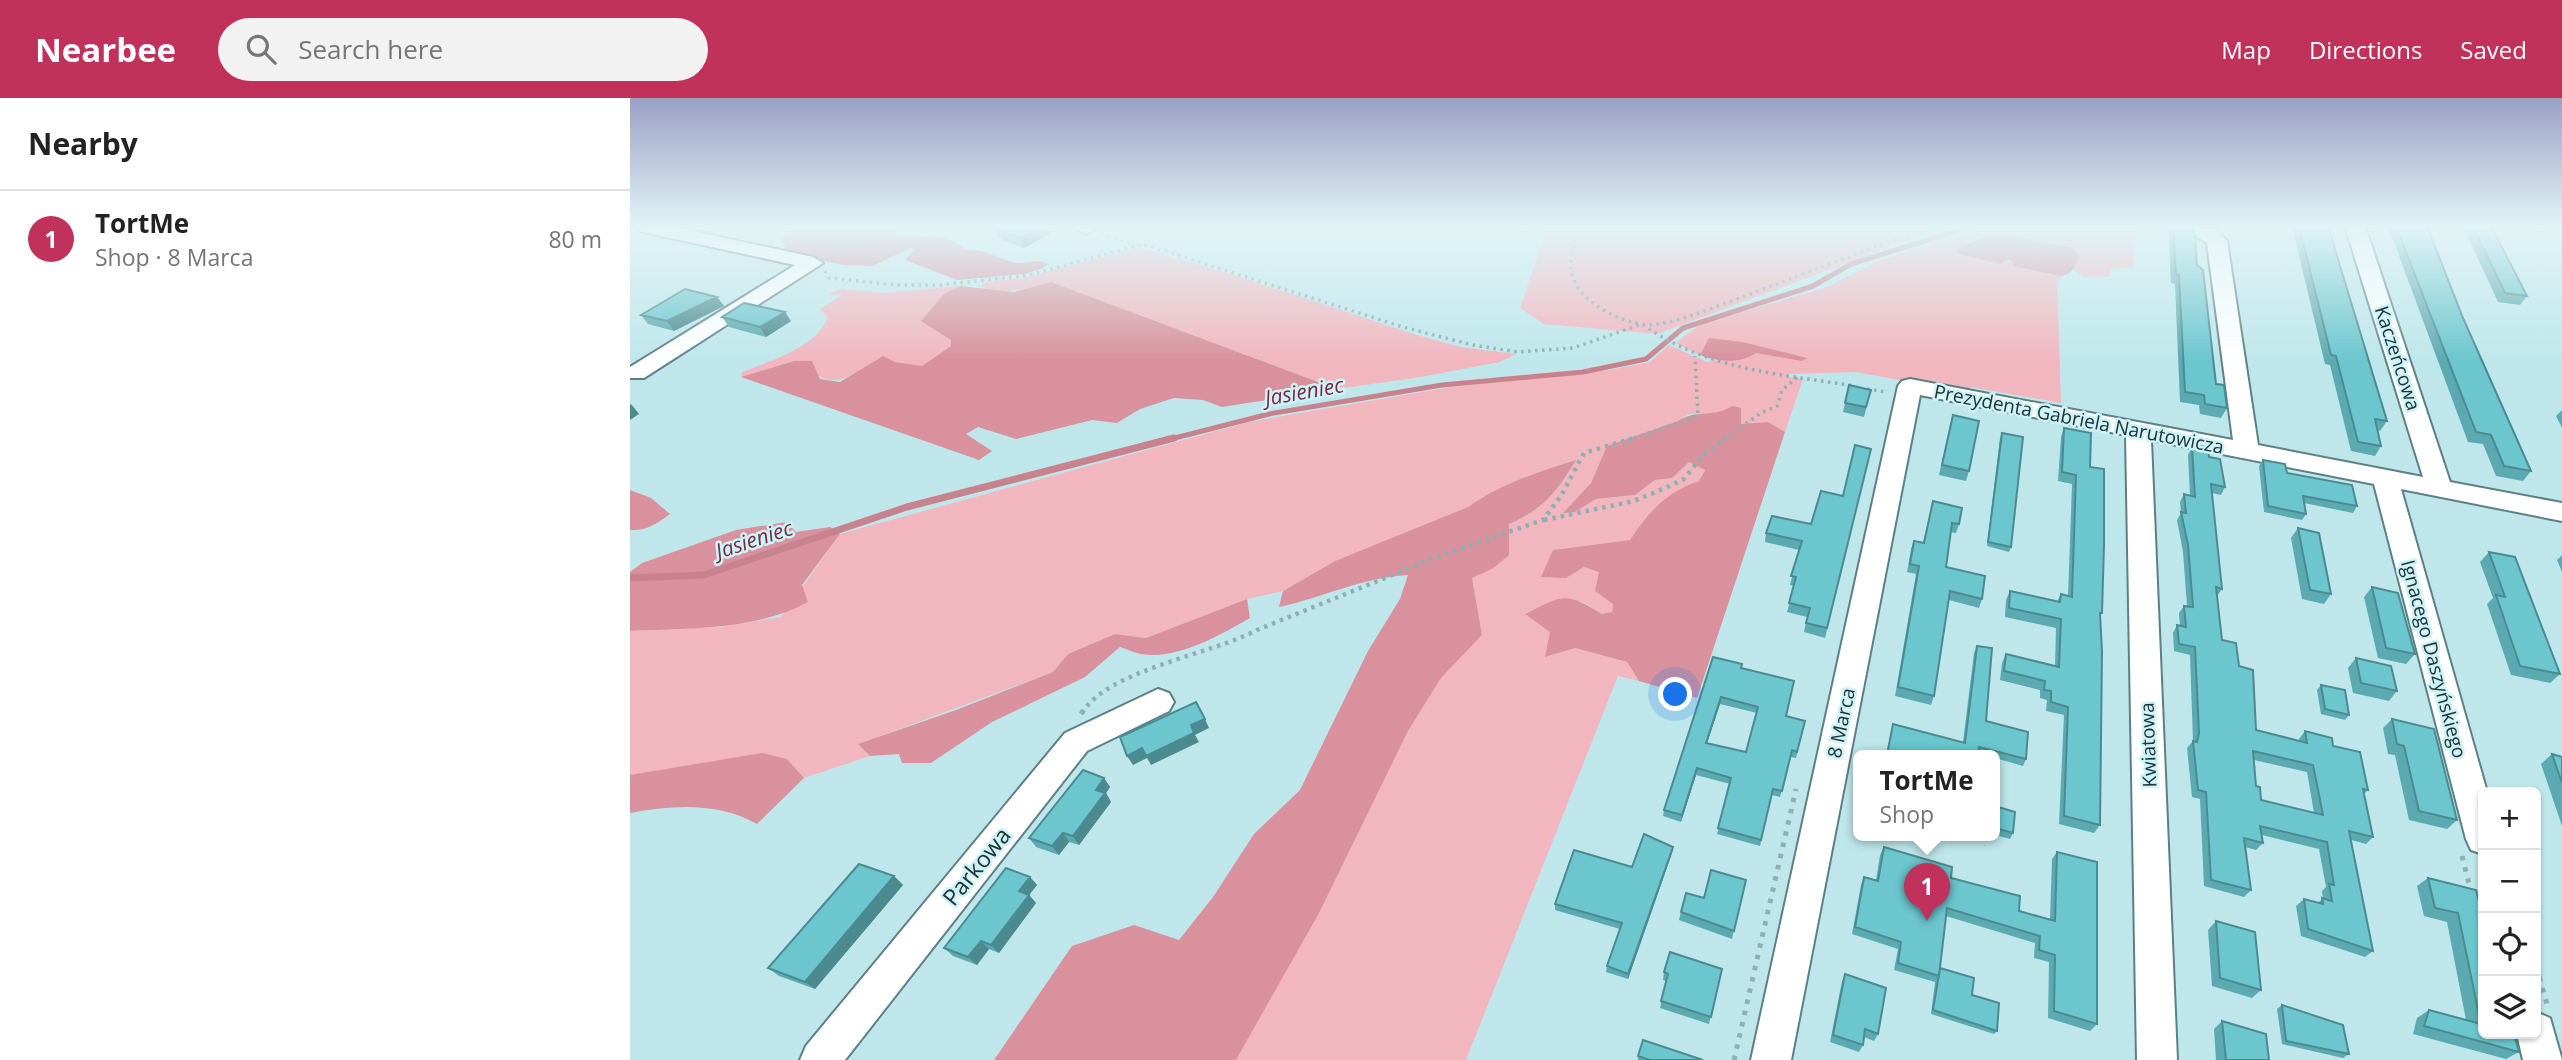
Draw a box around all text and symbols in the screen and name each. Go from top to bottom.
search box [218,18,708,81]
text: Nearbee [35,27,176,72]
icon: search [242,30,280,68]
text: Search here [298,31,443,67]
text: Map [2221,33,2271,66]
text: Directions [2309,33,2422,66]
text: Saved [2460,33,2527,66]
text: Nearby [28,123,138,164]
text: TortMe [95,205,189,241]
text: 1 [44,223,58,255]
text: 80 m [548,223,602,255]
text: Shop · 8 Marca [95,241,253,273]
street label: Kaczeńcowa [2369,302,2427,414]
water label: Jasieniec [1258,370,1346,412]
street label: Prezydenta Gabriela Narutowicza [1932,378,2226,460]
water label: Jasieniec [708,513,797,566]
street label: Ignacego Daszyńskiego [2395,557,2473,761]
your location [1658,677,1692,711]
street label: 8 Marca [1821,686,1861,760]
street label: Kwiatowa [2134,702,2162,788]
popup [1853,750,2000,841]
text: TortMe [1879,762,1974,798]
map controls [2478,787,2541,1039]
button: + [2478,787,2541,850]
text: Shop [1879,798,1934,830]
street label: Parkowa [934,820,1018,912]
button: − [2478,850,2541,913]
pin: 1 [1904,863,1950,921]
button: locate [2478,913,2541,976]
button: layers [2478,976,2541,1039]

